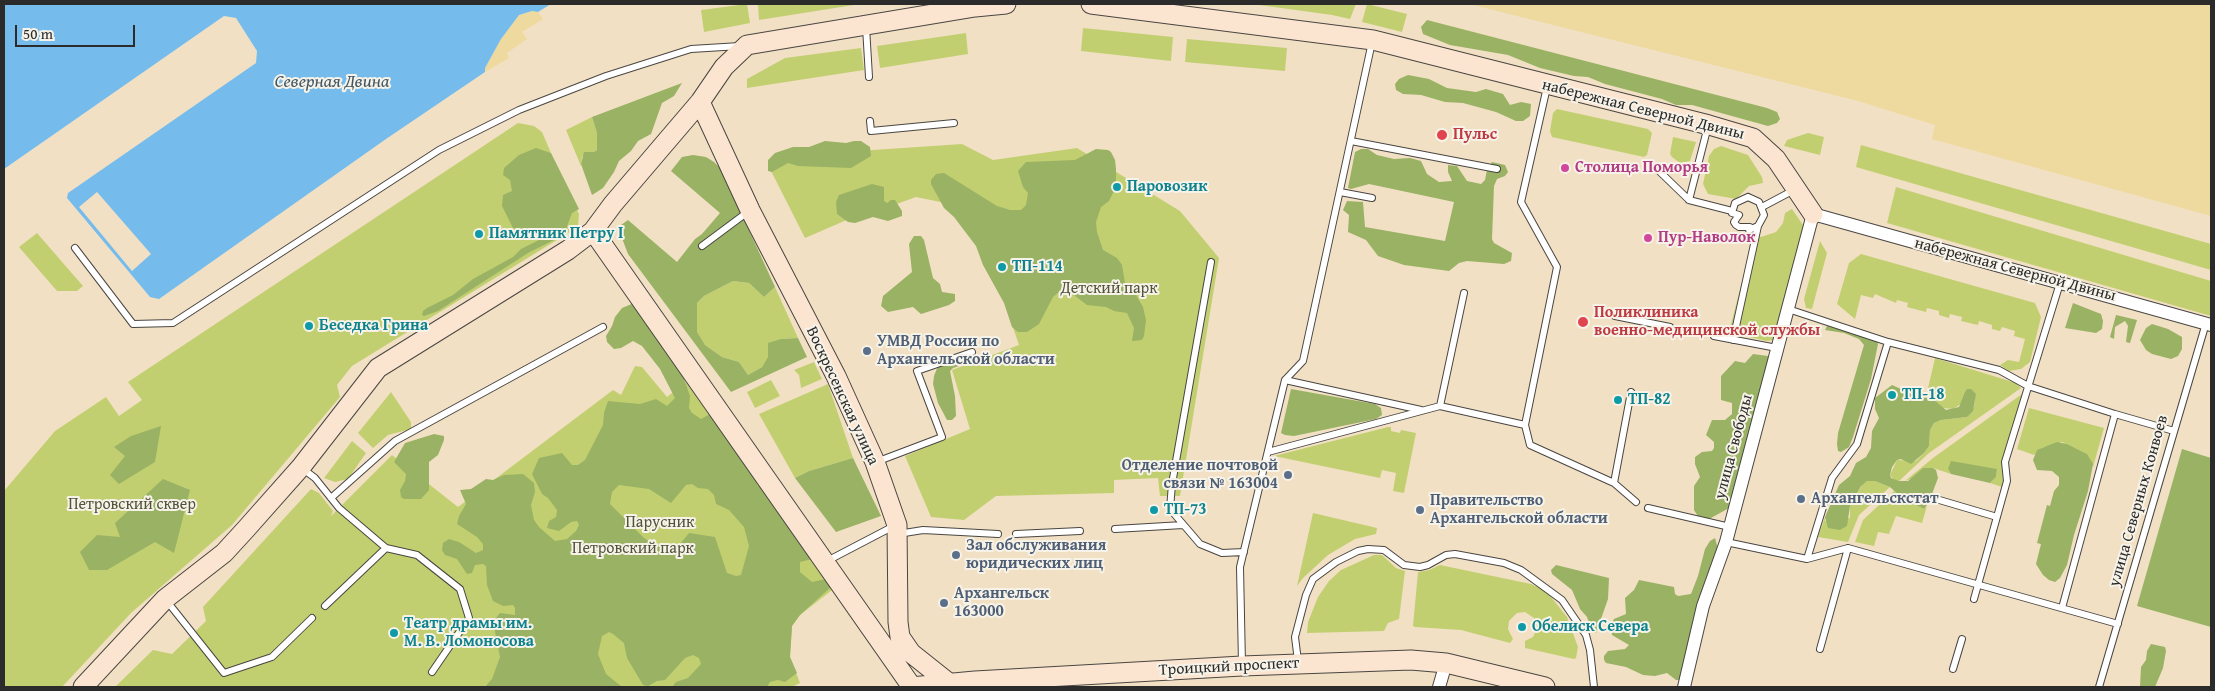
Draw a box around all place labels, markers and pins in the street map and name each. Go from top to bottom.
place label: Пульс [1453,125,1497,145]
marker: Пульс [1435,128,1449,142]
place label: Столица Поморья [1575,158,1708,178]
marker: Столица Поморья [1559,162,1571,174]
place label: Паровозик [1127,177,1207,197]
marker: Паровозик [1111,181,1123,193]
place label: Памятник Петру I [489,224,623,244]
marker: Памятник Петру I [473,228,485,240]
place label: Пур-Наволок [1658,228,1755,248]
marker: Пур-Наволок [1642,232,1654,244]
place label: ТП-114 [1012,257,1063,277]
marker: ТП-114 [996,261,1008,273]
place label: Поликлиника военно-медицинской службы [1594,303,1820,341]
marker: Поликлиника военно-медицинской службы [1576,315,1590,329]
place label: Беседка Грина [319,316,428,336]
marker: Беседка Грина [303,320,315,332]
place label: УМВД России по Архангельской области [877,332,1055,370]
marker: УМВД России по Архангельской области [861,345,873,357]
place label: ТП-18 [1902,385,1945,405]
marker: ТП-18 [1886,389,1898,401]
place label: ТП-82 [1628,390,1671,410]
marker: ТП-82 [1612,394,1624,406]
place label: Отделение почтовой связи № 163004 [1122,456,1278,494]
marker: Отделение почтовой связи № 163004 [1282,469,1294,481]
place label: Архангельскстат [1811,489,1939,509]
place label: Правительство Архангельской области [1430,491,1608,529]
marker: Архангельскстат [1795,493,1807,505]
place label: ТП-73 [1164,500,1207,520]
marker: ТП-73 [1148,504,1160,516]
marker: Правительство Архангельской области [1414,504,1426,516]
place label: Зал обслуживания юридических лиц [966,536,1106,574]
marker: Зал обслуживания юридических лиц [950,549,962,561]
place label: Архангельск 163000 [954,584,1049,622]
marker: Архангельск 163000 [938,597,950,609]
place label: Театр драмы им. М. В. Ломоносова [404,614,534,652]
place label: Обелиск Севера [1532,617,1649,637]
marker: Обелиск Севера [1516,621,1528,633]
marker: Театр драмы им. М. В. Ломоносова [388,627,400,639]

